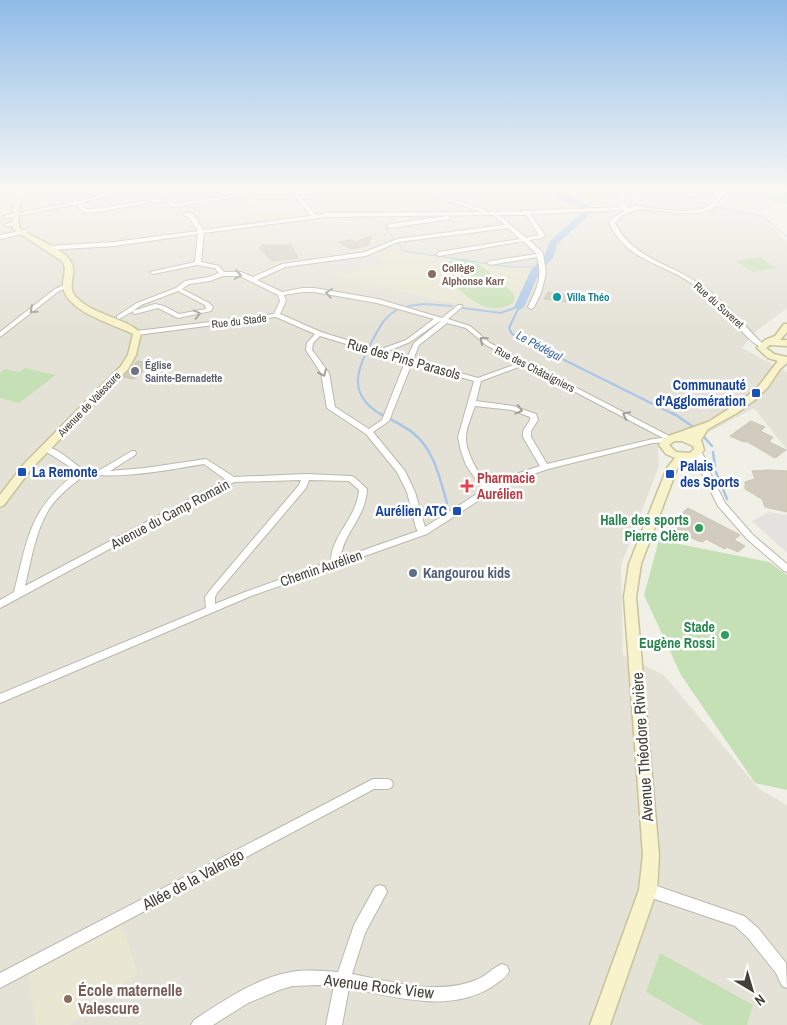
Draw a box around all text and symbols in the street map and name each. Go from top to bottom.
place label: Collège Alphonse Karr [442,261,505,288]
marker: Collège Alphonse Karr [426,268,438,280]
one-way arrow [234,270,243,280]
street label: Rue du Suveret [691,279,747,331]
one-way arrow [325,288,334,298]
place label: Villa Théo [567,290,610,304]
marker: Villa Théo [551,291,563,303]
one-way arrow [30,305,39,314]
one-way arrow [192,309,201,320]
street label: Rue du Stade [211,311,267,331]
water label: Le Pédégal [513,327,565,365]
street label: Rue des Pins Parasols [345,334,463,384]
one-way arrow [479,336,488,345]
street label: Rue des Châtaigniers [493,343,578,395]
place label: Église Sainte-Bernadette [145,358,222,385]
marker: Église Sainte-Bernadette [129,365,141,377]
one-way arrow [317,368,328,377]
street label: Avenue de Valescure [54,369,124,440]
place label: Communauté d'Agglomération [655,376,746,410]
marker: Communauté d'Agglomération [750,387,762,399]
one-way arrow [515,404,524,415]
one-way arrow [622,412,631,422]
place label: Palais des Sports [680,457,739,491]
place label: La Remonte [32,463,98,481]
marker: La Remonte [16,466,28,478]
marker: Palais des Sports [664,468,676,480]
place label: Pharmacie Aurélien [477,469,535,503]
street label: Avenue du Camp Romain [107,475,232,553]
marker: Pharmacie Aurélien [461,480,473,492]
place label: Aurélien ATC [376,502,447,520]
marker: Aurélien ATC [451,505,463,517]
place label: Halle des sports Pierre Clère [600,511,689,545]
marker: Halle des sports Pierre Clère [693,522,705,534]
street label: Chemin Aurélien [278,546,364,590]
place label: Kangourou kids [423,564,510,582]
marker: Kangourou kids [407,567,419,579]
place label: Stade Eugène Rossi [639,618,715,652]
marker: Stade Eugène Rossi [719,629,731,641]
street label: Avenue Théodore Rivière [626,672,658,823]
street label: Allée de la Valengo [137,843,248,915]
north arrow [727,965,777,1015]
street label: Avenue Rock View [322,968,436,1004]
place label: École maternelle Valescure [78,979,182,1019]
text: N [751,991,769,1010]
marker: École maternelle Valescure [62,993,74,1005]

